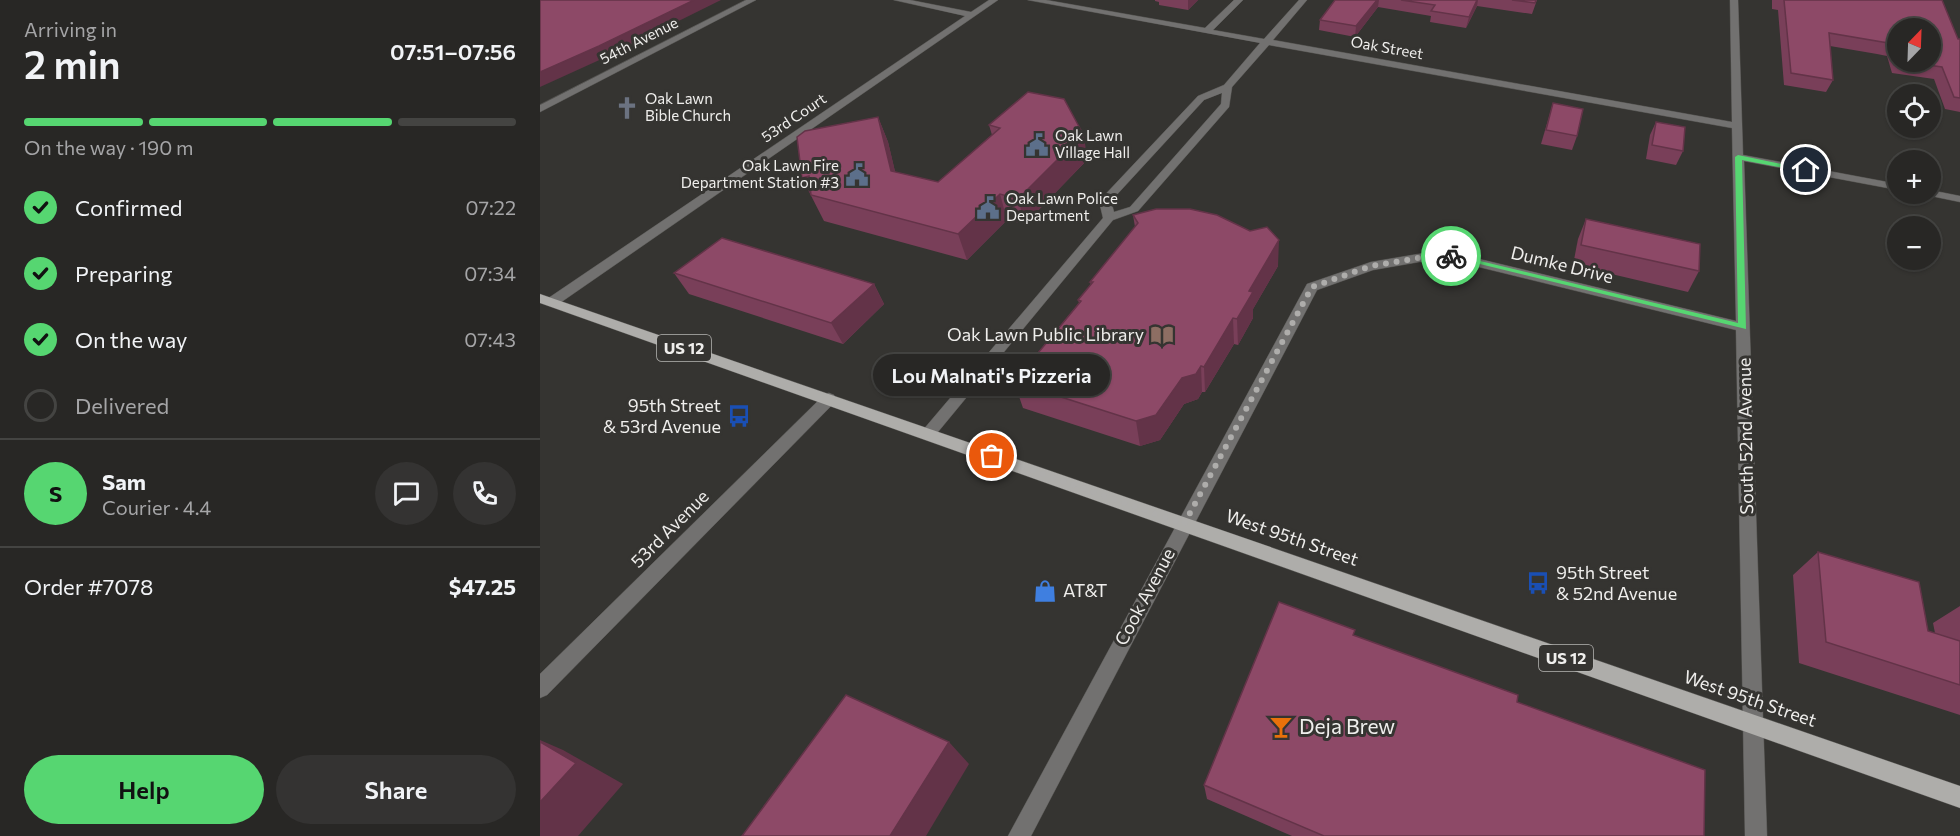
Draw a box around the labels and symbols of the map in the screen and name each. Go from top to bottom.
street label: 54th Avenue [596,13,681,67]
north arrow [1887,18,1941,72]
street label: Oak Street [1349,32,1425,62]
place label: Oak Lawn Bible Church [645,89,731,124]
street label: 53rd Court [758,89,829,145]
church icon: Oak Lawn Bible Church [614,95,640,121]
place label: Oak Lawn Village Hall [1055,126,1130,161]
public building icon: Oak Lawn Village Hall [1024,132,1050,158]
pin [1780,144,1831,195]
place label: Oak Lawn Fire Department Station #3 [681,156,839,191]
public building icon: Oak Lawn Fire Department Station #3 [844,162,870,188]
place label: Oak Lawn Police Department [1006,189,1118,224]
public building icon: Oak Lawn Police Department [975,195,1001,221]
courier [1421,226,1481,286]
street label: Dumke Drive [1509,241,1616,287]
library icon: Oak Lawn Public Library [1149,322,1175,348]
place label: Oak Lawn Public Library [947,323,1144,345]
road number: US 12 [657,335,711,361]
callout: Lou Malnati's Pizzeria [874,354,1110,396]
street label: South 52nd Avenue [1733,357,1757,515]
place label: 95th Street & 53rd Avenue [603,394,721,437]
bus stop icon: 95th Street & 53rd Avenue [726,403,752,429]
pin [966,430,1017,481]
street label: 53rd Avenue [626,485,713,572]
street label: West 95th Street [1223,504,1362,570]
street label: Cook Avenue [1109,544,1179,649]
place label: 95th Street & 52nd Avenue [1556,561,1677,604]
bus stop icon: 95th Street & 52nd Avenue [1525,570,1551,596]
shop icon: AT&T [1032,578,1058,604]
place label: AT&T [1063,579,1107,601]
road number: US 12 [1539,645,1593,671]
street label: West 95th Street [1681,665,1820,731]
place label: Deja Brew [1299,713,1395,738]
bar icon: Deja Brew [1268,714,1294,740]

